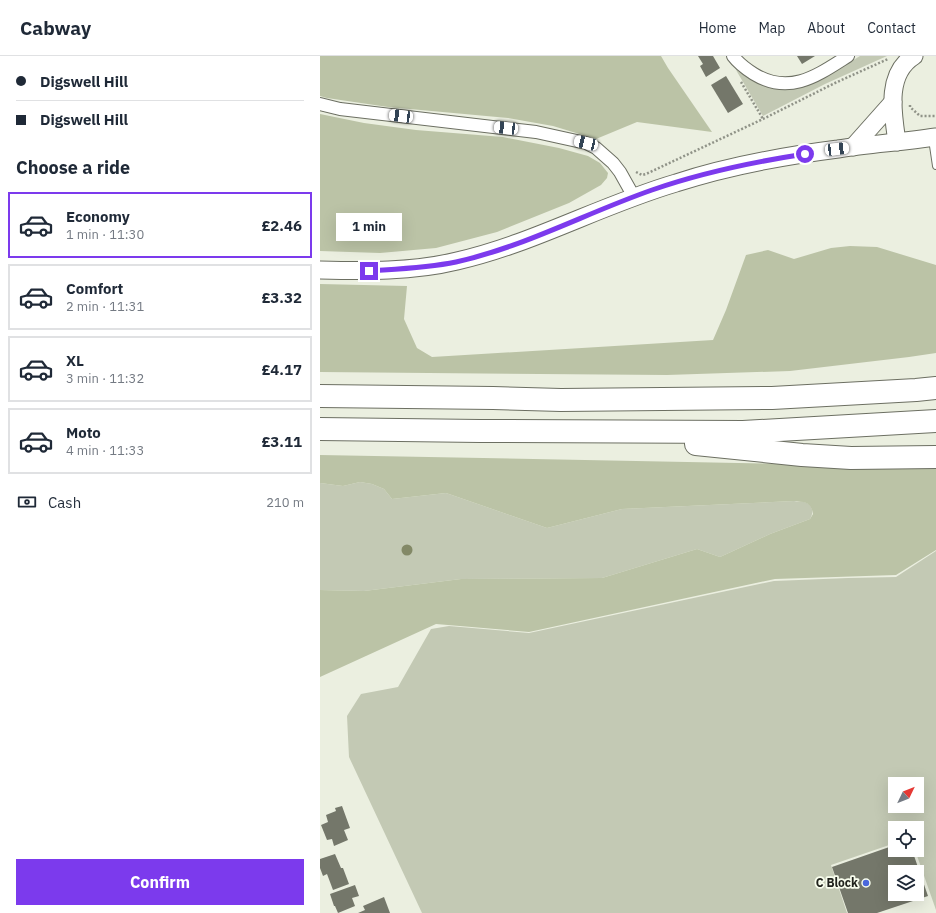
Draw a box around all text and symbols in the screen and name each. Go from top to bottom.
text: Cabway [20,16,91,40]
text: Home [699,19,736,37]
text: Map [758,19,785,37]
text: About [807,19,845,37]
text: Contact [867,19,916,37]
text: Digswell Hill [40,72,128,91]
car [388,109,414,123]
text: Digswell Hill [40,110,128,129]
car [493,121,519,135]
car [573,134,599,152]
car [824,142,850,156]
route start [796,145,814,163]
text: Choose a ride [16,156,130,179]
icon: car [18,207,54,243]
text: Economy [66,207,130,226]
callout: 1 min [336,213,402,241]
text: £2.46 [262,216,302,235]
text: 1 min [352,218,386,235]
text: 1 min · 11:30 [66,226,144,243]
route end [360,262,378,280]
icon: car [18,279,54,315]
text: Comfort [66,279,123,298]
text: £3.32 [262,288,302,307]
text: 2 min · 11:31 [66,298,144,315]
icon: car [18,351,54,387]
text: XL [66,351,84,370]
text: £4.17 [262,360,302,379]
text: 3 min · 11:32 [66,370,144,387]
icon: car [18,423,54,459]
text: Moto [66,423,101,442]
text: £3.11 [262,432,302,451]
text: 4 min · 11:33 [66,442,144,459]
icon: cash [16,491,38,513]
text: Cash [48,493,81,512]
text: 210 m [266,494,304,511]
north arrow [888,777,924,813]
map controls [888,777,924,901]
button: locate [888,821,924,857]
button: Confirm [16,859,304,905]
button: layers [888,865,924,901]
place label: C Block [816,875,858,890]
marker: C Block [861,878,871,888]

